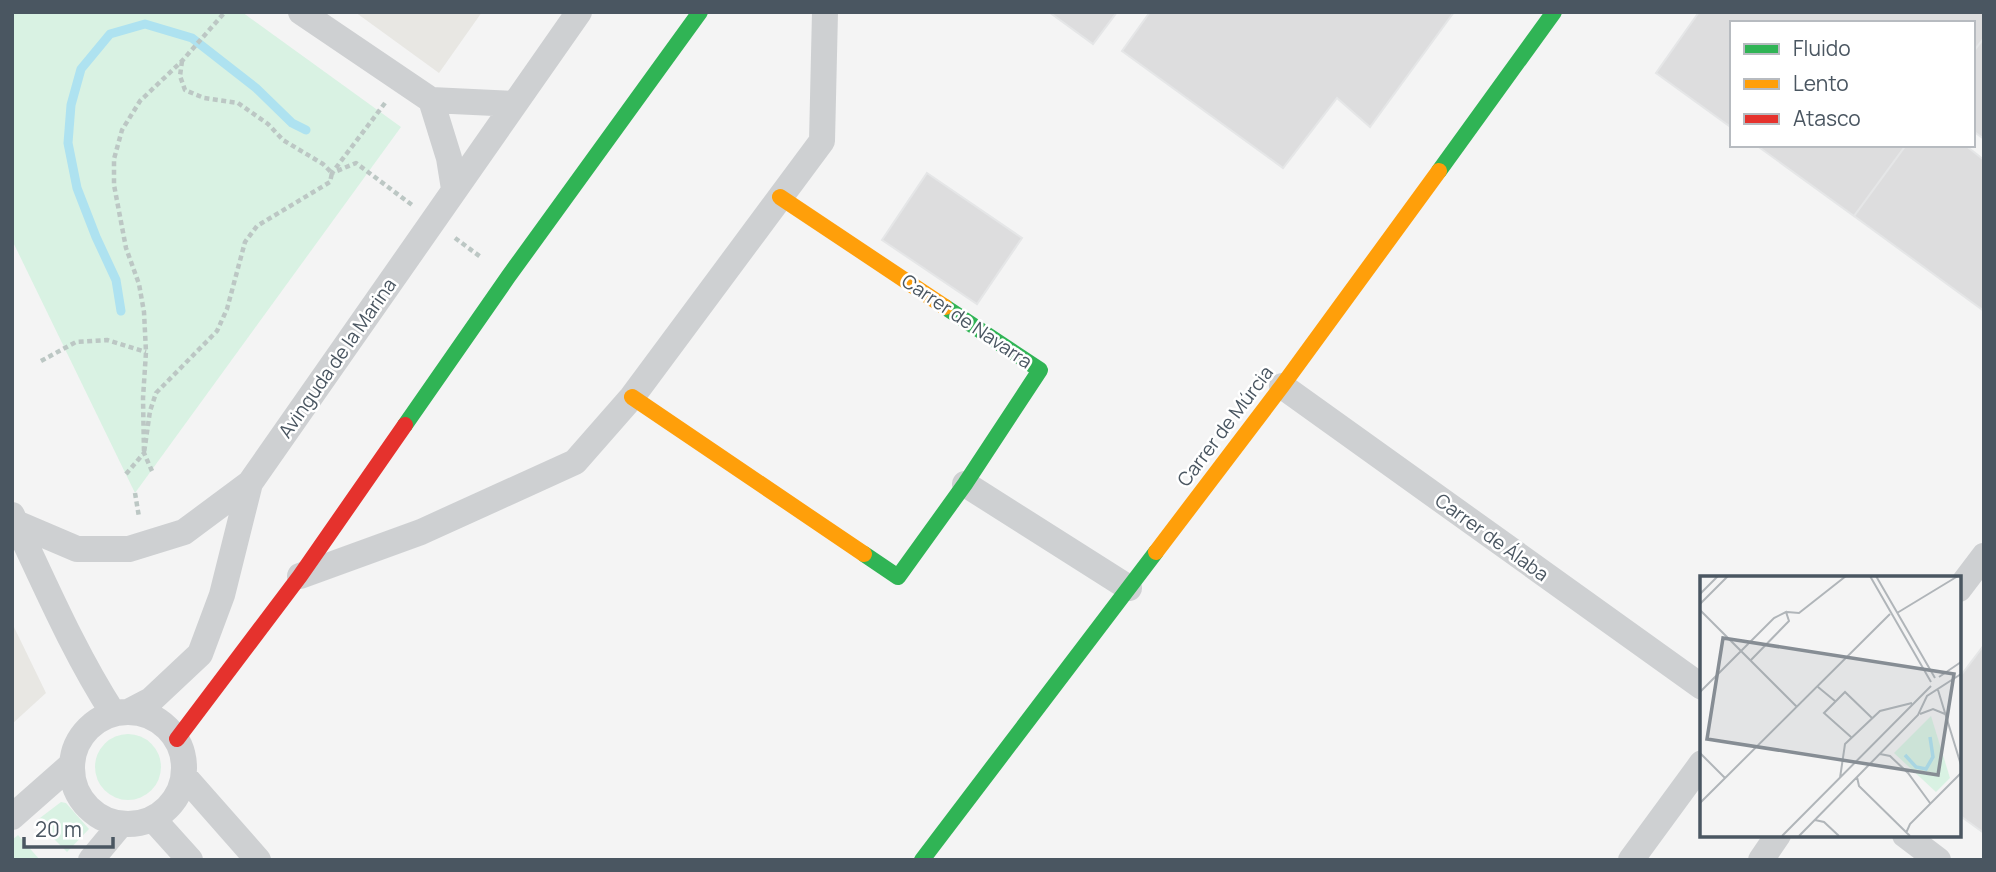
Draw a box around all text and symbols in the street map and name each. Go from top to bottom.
legend [1730,21,1975,147]
text: Fluido [1793,34,1851,62]
text: Lento [1793,69,1849,97]
text: Atasco [1793,104,1861,132]
street label: Carrer de Navarra [897,268,1037,374]
street label: Avinguda de la Marina [272,273,402,443]
street label: Carrer de Múrcia [1171,360,1279,492]
street label: Carrer de Álaba [1430,487,1554,587]
inset map [1700,576,1961,837]
scale bar [24,806,114,850]
text: 20 m [35,815,82,843]

